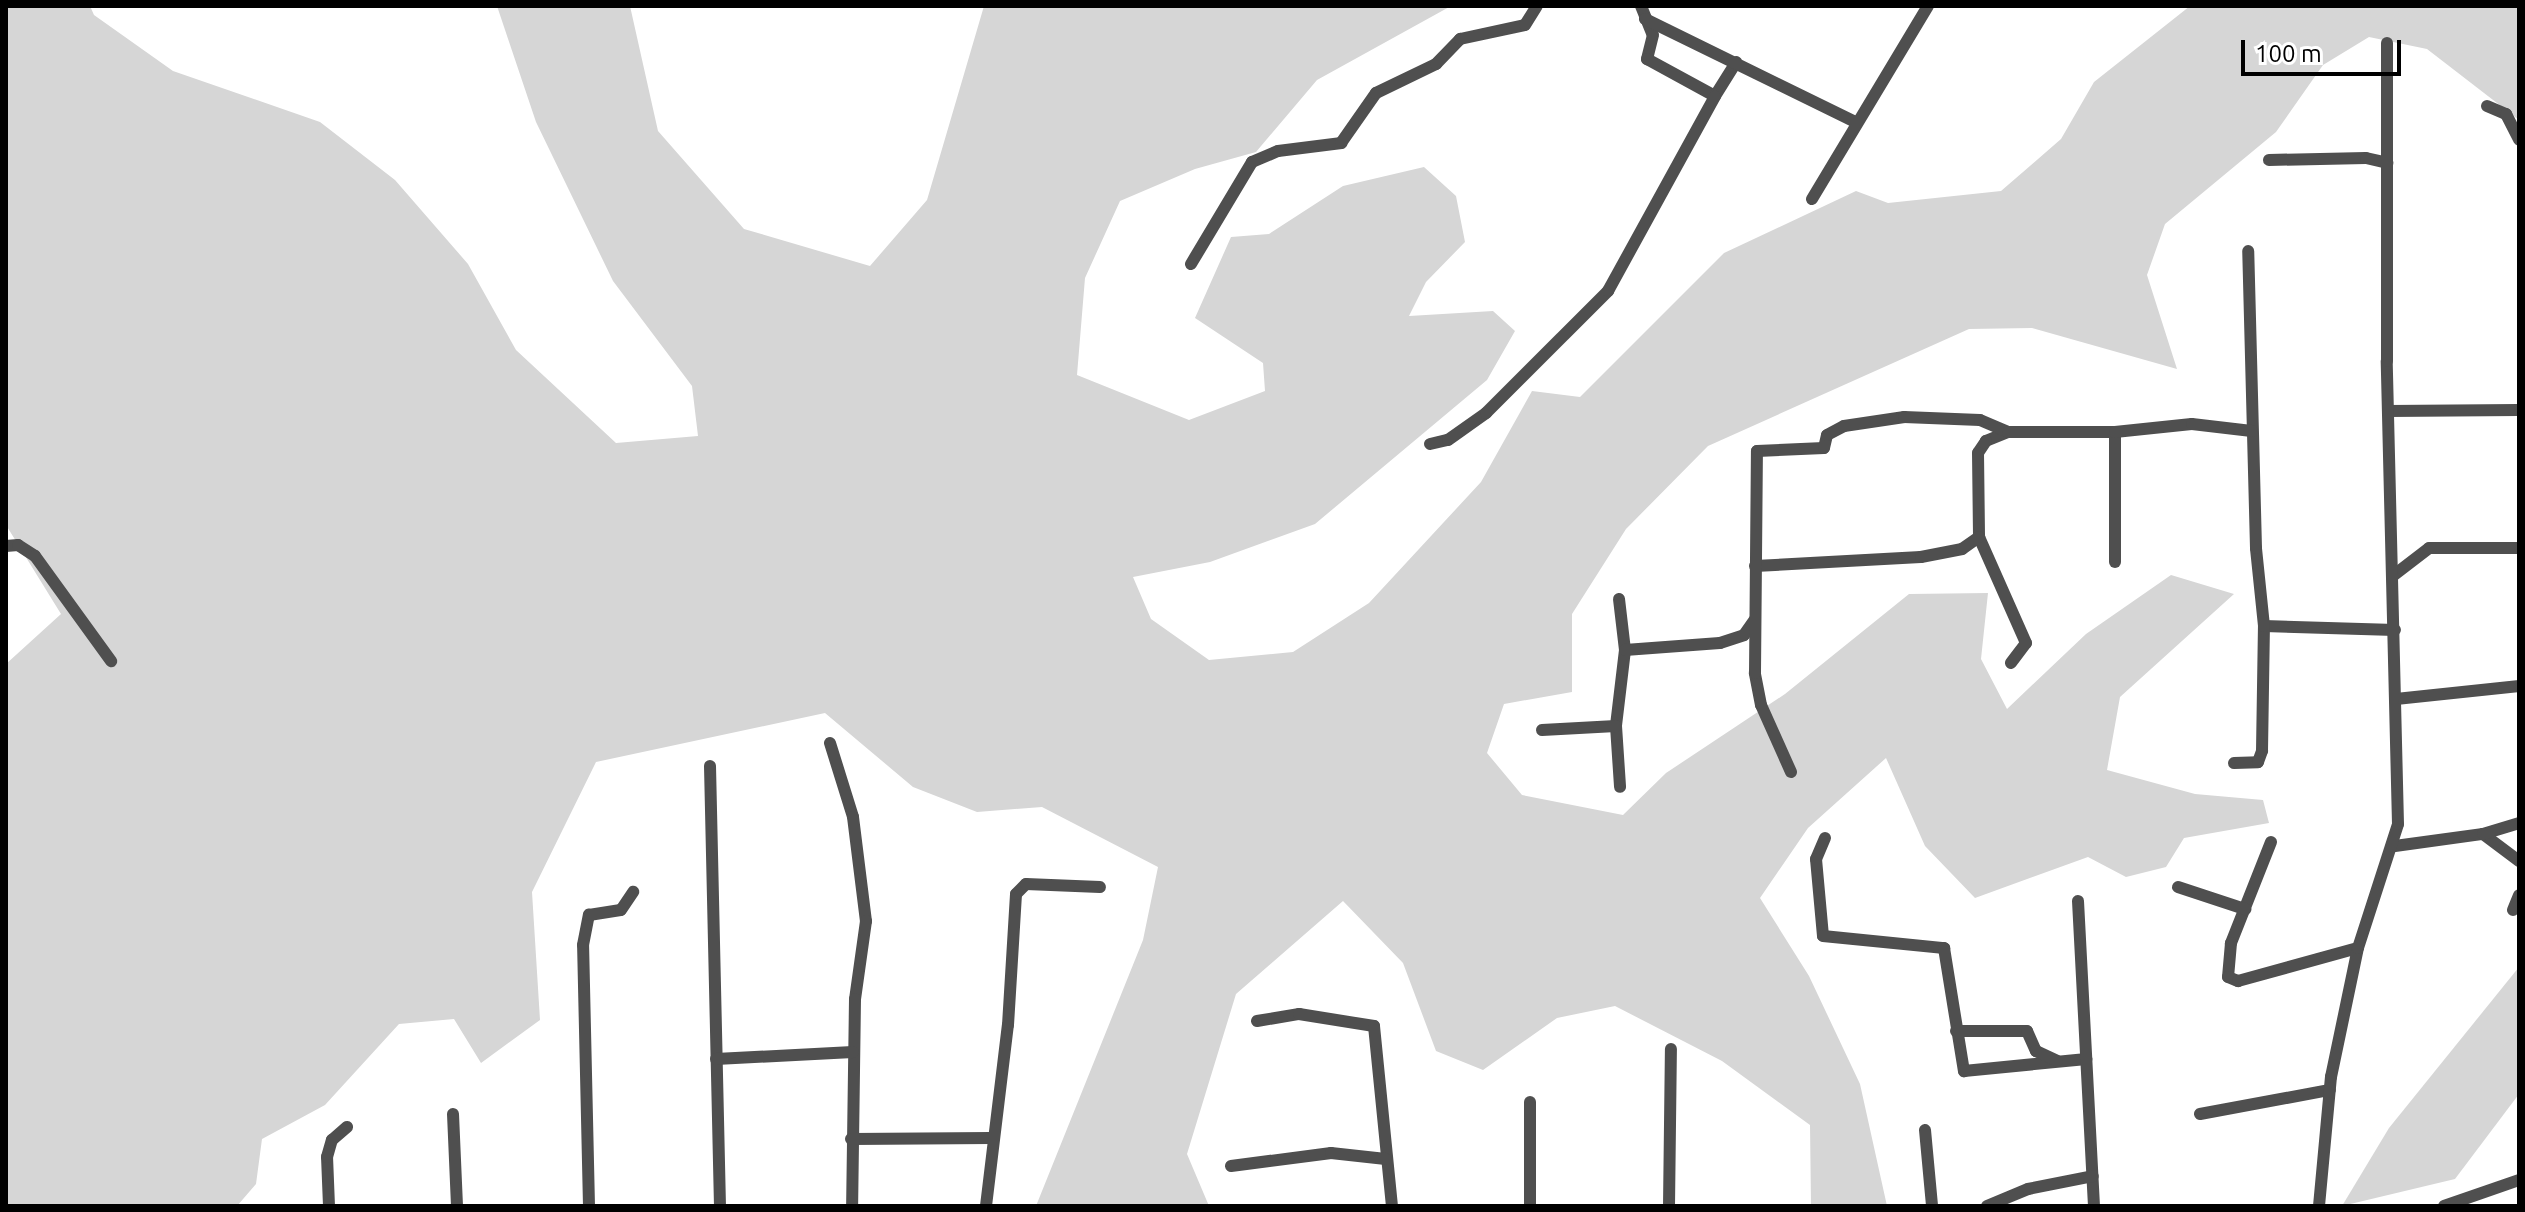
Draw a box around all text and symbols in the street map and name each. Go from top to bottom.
scale bar [2245,24,2405,74]
text: 100 m [2255,40,2322,67]

